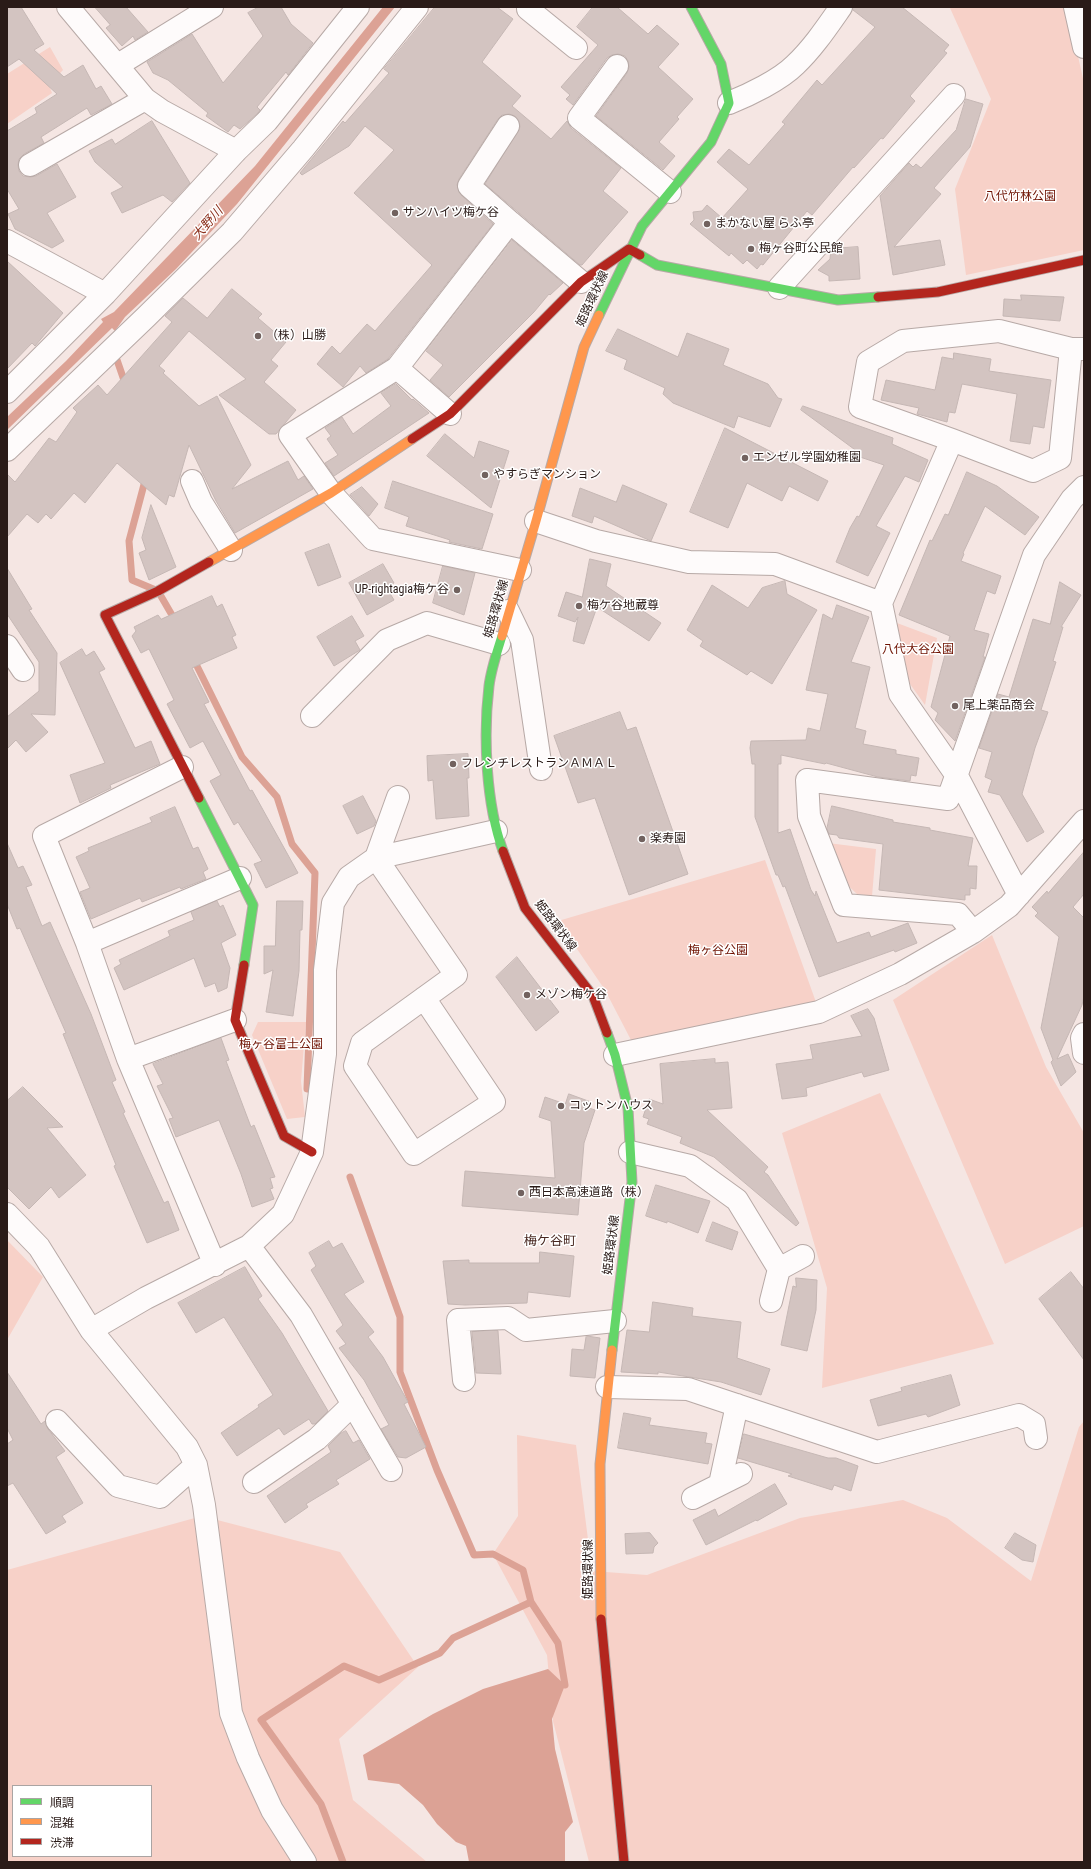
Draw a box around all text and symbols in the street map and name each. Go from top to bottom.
park label: 八代竹林公園 [984,190,1056,204]
water label: 大野川 [189,204,227,244]
place label: サンハイツ梅ケ谷 [403,206,499,220]
marker: サンハイツ梅ケ谷 [390,208,400,218]
place label: まかない屋 らふ亭 [715,217,814,231]
marker: まかない屋 らふ亭 [702,219,712,229]
place label: 梅ヶ谷町公民館 [759,242,843,256]
marker: 梅ヶ谷町公民館 [746,244,756,254]
street label: 姫路環状線 [574,269,612,329]
place label: （株）山勝 [266,329,326,343]
marker: （株）山勝 [253,331,263,341]
place label: エンゼル学園幼稚園 [753,451,861,465]
marker: エンゼル学園幼稚園 [740,453,750,463]
place label: やすらぎマンション [493,468,601,482]
marker: やすらぎマンション [480,470,490,480]
street label: 姫路環状線 [482,578,512,640]
place label: UP-rightagia梅ケ谷 [355,583,449,597]
marker: UP-rightagia梅ケ谷 [452,585,462,595]
place label: 梅ケ谷地蔵尊 [587,599,659,613]
marker: 梅ケ谷地蔵尊 [574,601,584,611]
park label: 八代大谷公園 [882,643,954,657]
place label: 尾上薬品商会 [963,699,1035,713]
marker: 尾上薬品商会 [950,701,960,711]
place label: フレンチレストランＡＭＡＬ [461,757,617,771]
marker: フレンチレストランＡＭＡＬ [448,759,458,769]
place label: 楽寿園 [650,832,686,846]
marker: 楽寿園 [637,834,647,844]
street label: 姫路環状線 [531,898,579,954]
park label: 梅ヶ谷公園 [688,944,748,958]
place label: メゾン梅ケ谷 [535,988,607,1002]
marker: メゾン梅ケ谷 [522,990,532,1000]
park label: 梅ヶ谷富士公園 [239,1038,323,1052]
place label: コットンハウス [569,1099,653,1113]
marker: コットンハウス [556,1101,566,1111]
place label: 西日本高速道路（株） [529,1186,649,1200]
marker: 西日本高速道路（株） [516,1188,526,1198]
street label: 姫路環状線 [601,1214,623,1276]
district label: 梅ケ谷町 [524,1234,576,1250]
street label: 姫路環状線 [582,1539,596,1599]
legend [12,1785,152,1857]
text: 順調 [50,1796,74,1810]
text: 混雑 [50,1816,74,1830]
text: 渋滞 [50,1836,74,1850]

